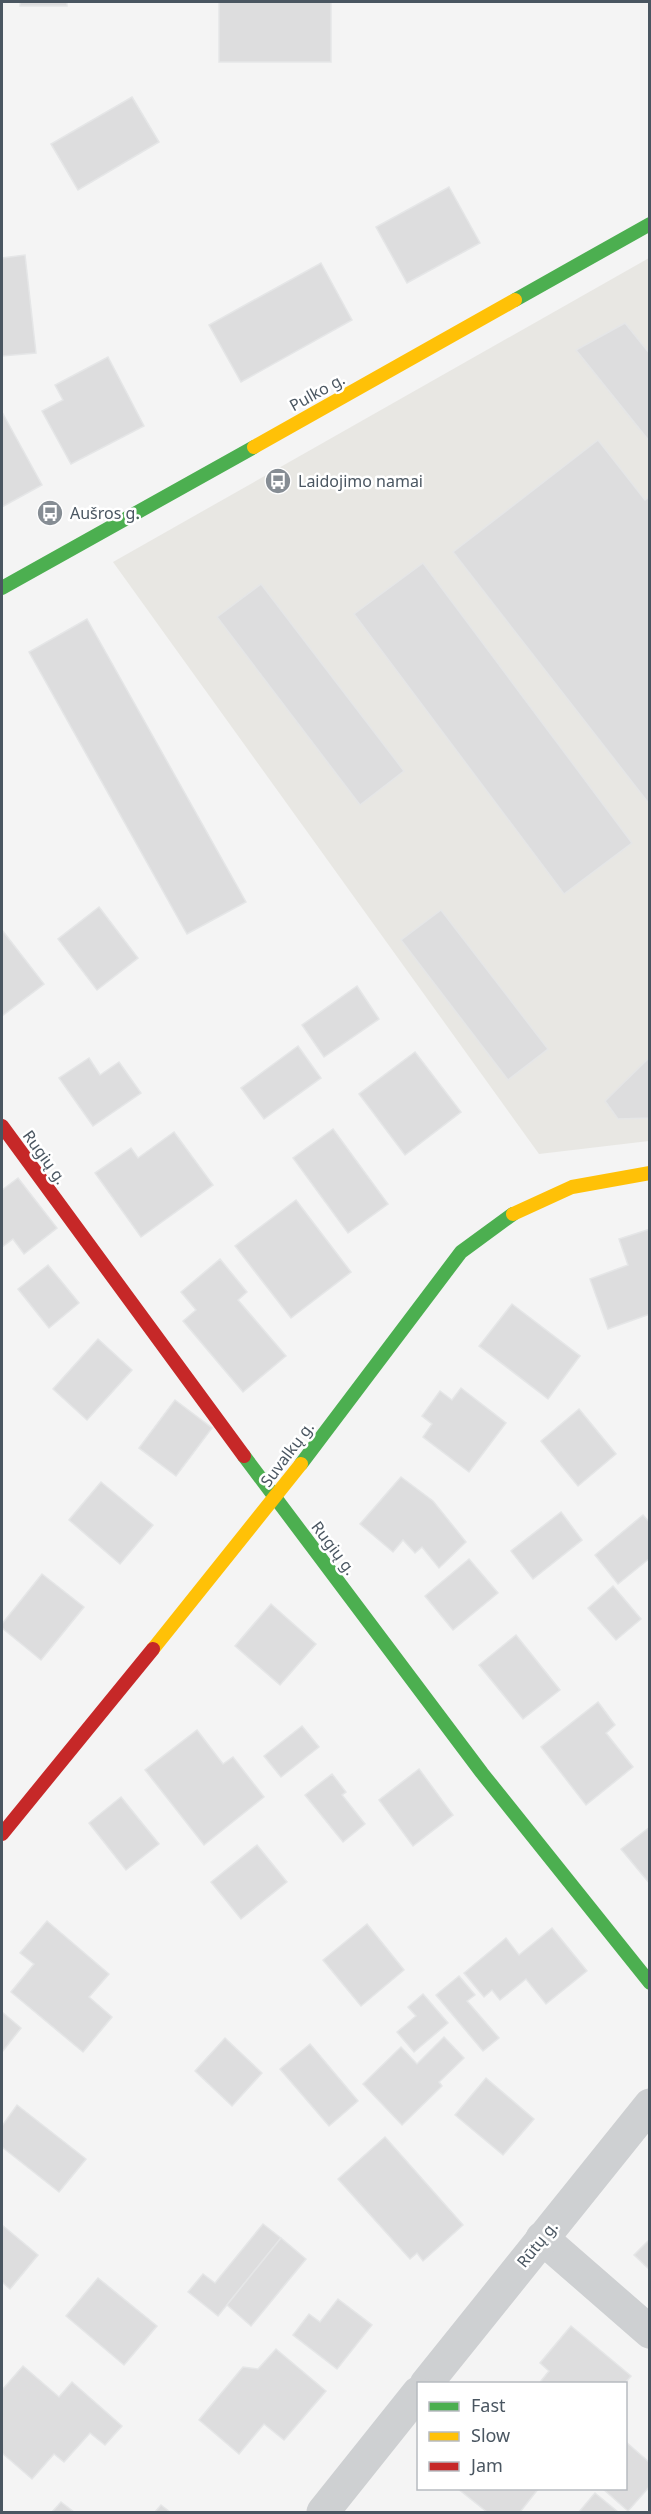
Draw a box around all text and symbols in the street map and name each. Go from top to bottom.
street label: Pulko g. [285,368,349,416]
bus stop icon: Laidojimo namai [263,466,293,496]
place label: Laidojimo namai [298,470,423,492]
bus stop icon: Aušros g. [35,498,65,528]
place label: Aušros g. [70,502,140,524]
street label: Rugių g. [18,1125,72,1189]
street label: Suvalkų g. [255,1417,319,1491]
street label: Rugių g. [307,1517,361,1579]
street label: Rūtų g. [512,2216,562,2272]
legend [417,2382,627,2490]
text: Fast [471,2393,506,2417]
text: Slow [471,2423,510,2447]
text: Jam [469,2453,503,2477]

